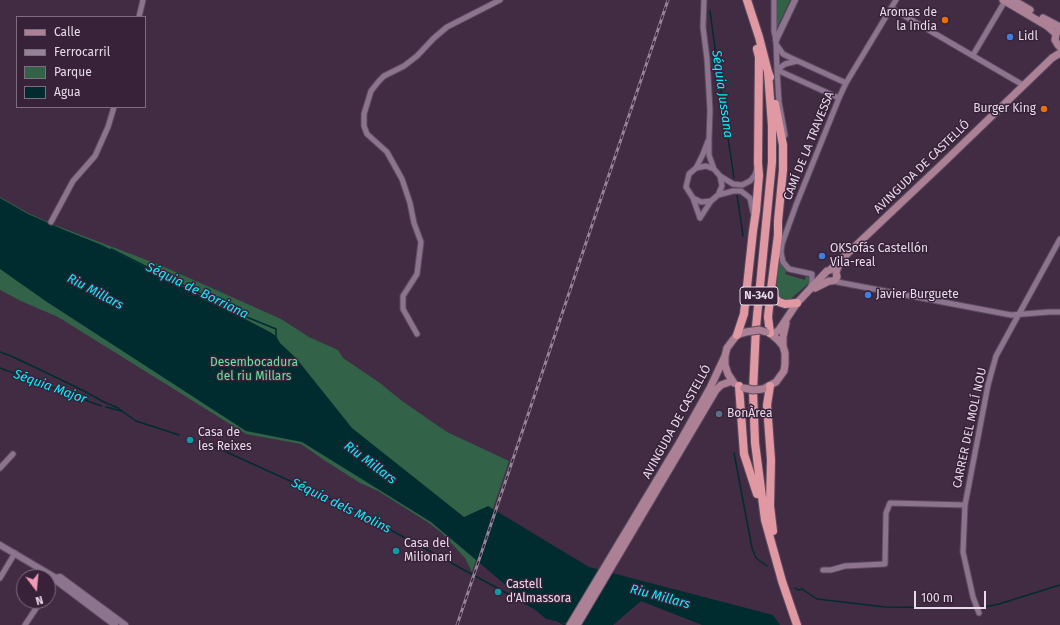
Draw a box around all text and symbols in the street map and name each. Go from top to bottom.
place label: Aromas de la India [880,6,937,34]
marker: Aromas de la India [940,15,950,25]
legend [16,16,146,108]
text: Calle [54,25,81,39]
place label: Lidl [1018,30,1038,44]
marker: Lidl [1005,32,1015,42]
text: Ferrocarril [54,45,110,59]
water label: Séquia Jussana [708,49,736,139]
text: Parque [54,65,92,79]
text: Agua [54,85,81,99]
street label: CAMÍ DE LA TRAVESSA [781,90,837,202]
place label: Burger King [973,102,1036,116]
marker: Burger King [1039,104,1049,114]
street label: AVINGUDA DE CASTELLÓ [871,117,973,217]
place label: OKSofás Castellón Vila-real [830,242,928,270]
marker: OKSofás Castellón Vila-real [817,251,827,261]
water label: Séquia de Borriana [143,259,251,323]
water label: Riu Millars [64,271,126,313]
road number: N-340 [740,287,778,305]
place label: Javier Burguete [876,288,959,302]
marker: Javier Burguete [863,290,873,300]
park label: Desembocadura del riu Millars [210,356,298,384]
street label: AVINGUDA DE CASTELLÓ [640,363,714,481]
street label: CARRER DEL MOLÍ NOU [950,366,990,490]
water label: Séquia Major [11,367,89,407]
place label: BonÀrea [727,407,772,421]
marker: BonÀrea [714,409,724,419]
place label: Casa de les Reixes [198,426,252,454]
marker: Casa de les Reixes [185,435,195,445]
water label: Riu Millars [341,438,399,488]
water label: Séquia dels Molins [289,475,393,537]
place label: Casa del Milionari [404,537,452,565]
marker: Casa del Milionari [391,546,401,556]
north arrow [16,569,56,609]
place label: Castell d'Almassora [506,578,571,606]
water label: Riu Millars [628,582,692,612]
scale bar [916,583,988,609]
marker: Castell d'Almassora [493,587,503,597]
text: 100 m [921,591,953,605]
text: N [34,593,44,607]

